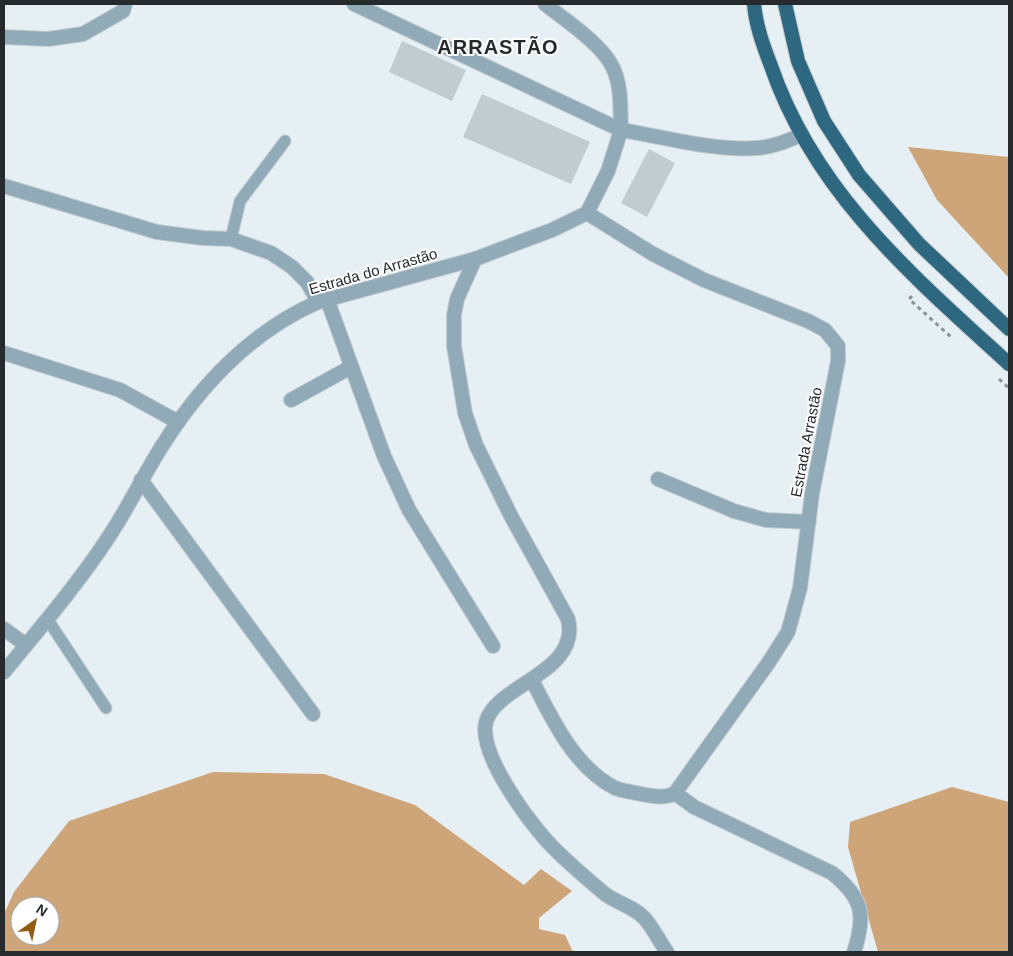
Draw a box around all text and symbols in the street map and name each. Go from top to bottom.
district label: ARRASTÃO [437,36,559,58]
street label: Estrada do Arrastão [307,245,439,297]
street label: Estrada Arrastão [787,386,825,498]
north arrow [10,896,60,946]
text: N [33,901,51,920]

